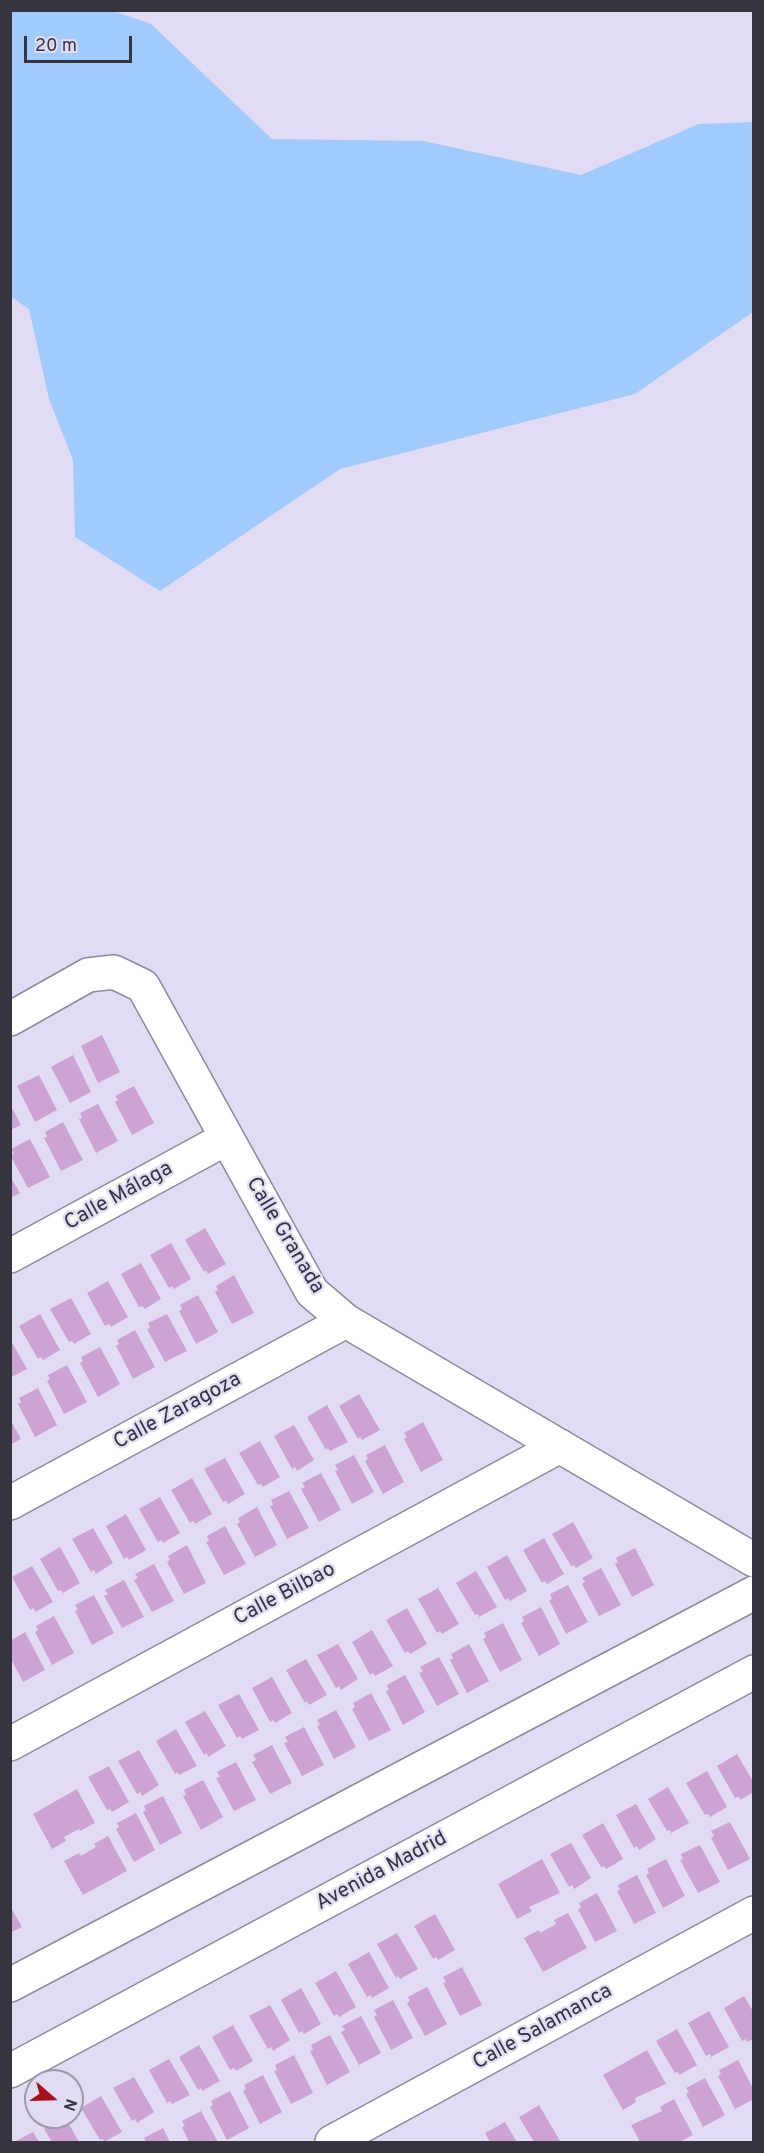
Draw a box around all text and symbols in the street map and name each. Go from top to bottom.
scale bar [27,24,135,62]
text: 20 m [35,35,77,58]
street label: Calle Málaga [61,1157,177,1237]
street label: Calle Granada [239,1173,329,1299]
street label: Calle Zaragoza [110,1368,246,1456]
street label: Calle Bilbao [230,1558,340,1632]
street label: Avenida Madrid [312,1827,452,1917]
street label: Calle Salamanca [469,1979,617,2077]
north arrow [24,2069,84,2129]
text: N [58,2096,80,2113]

